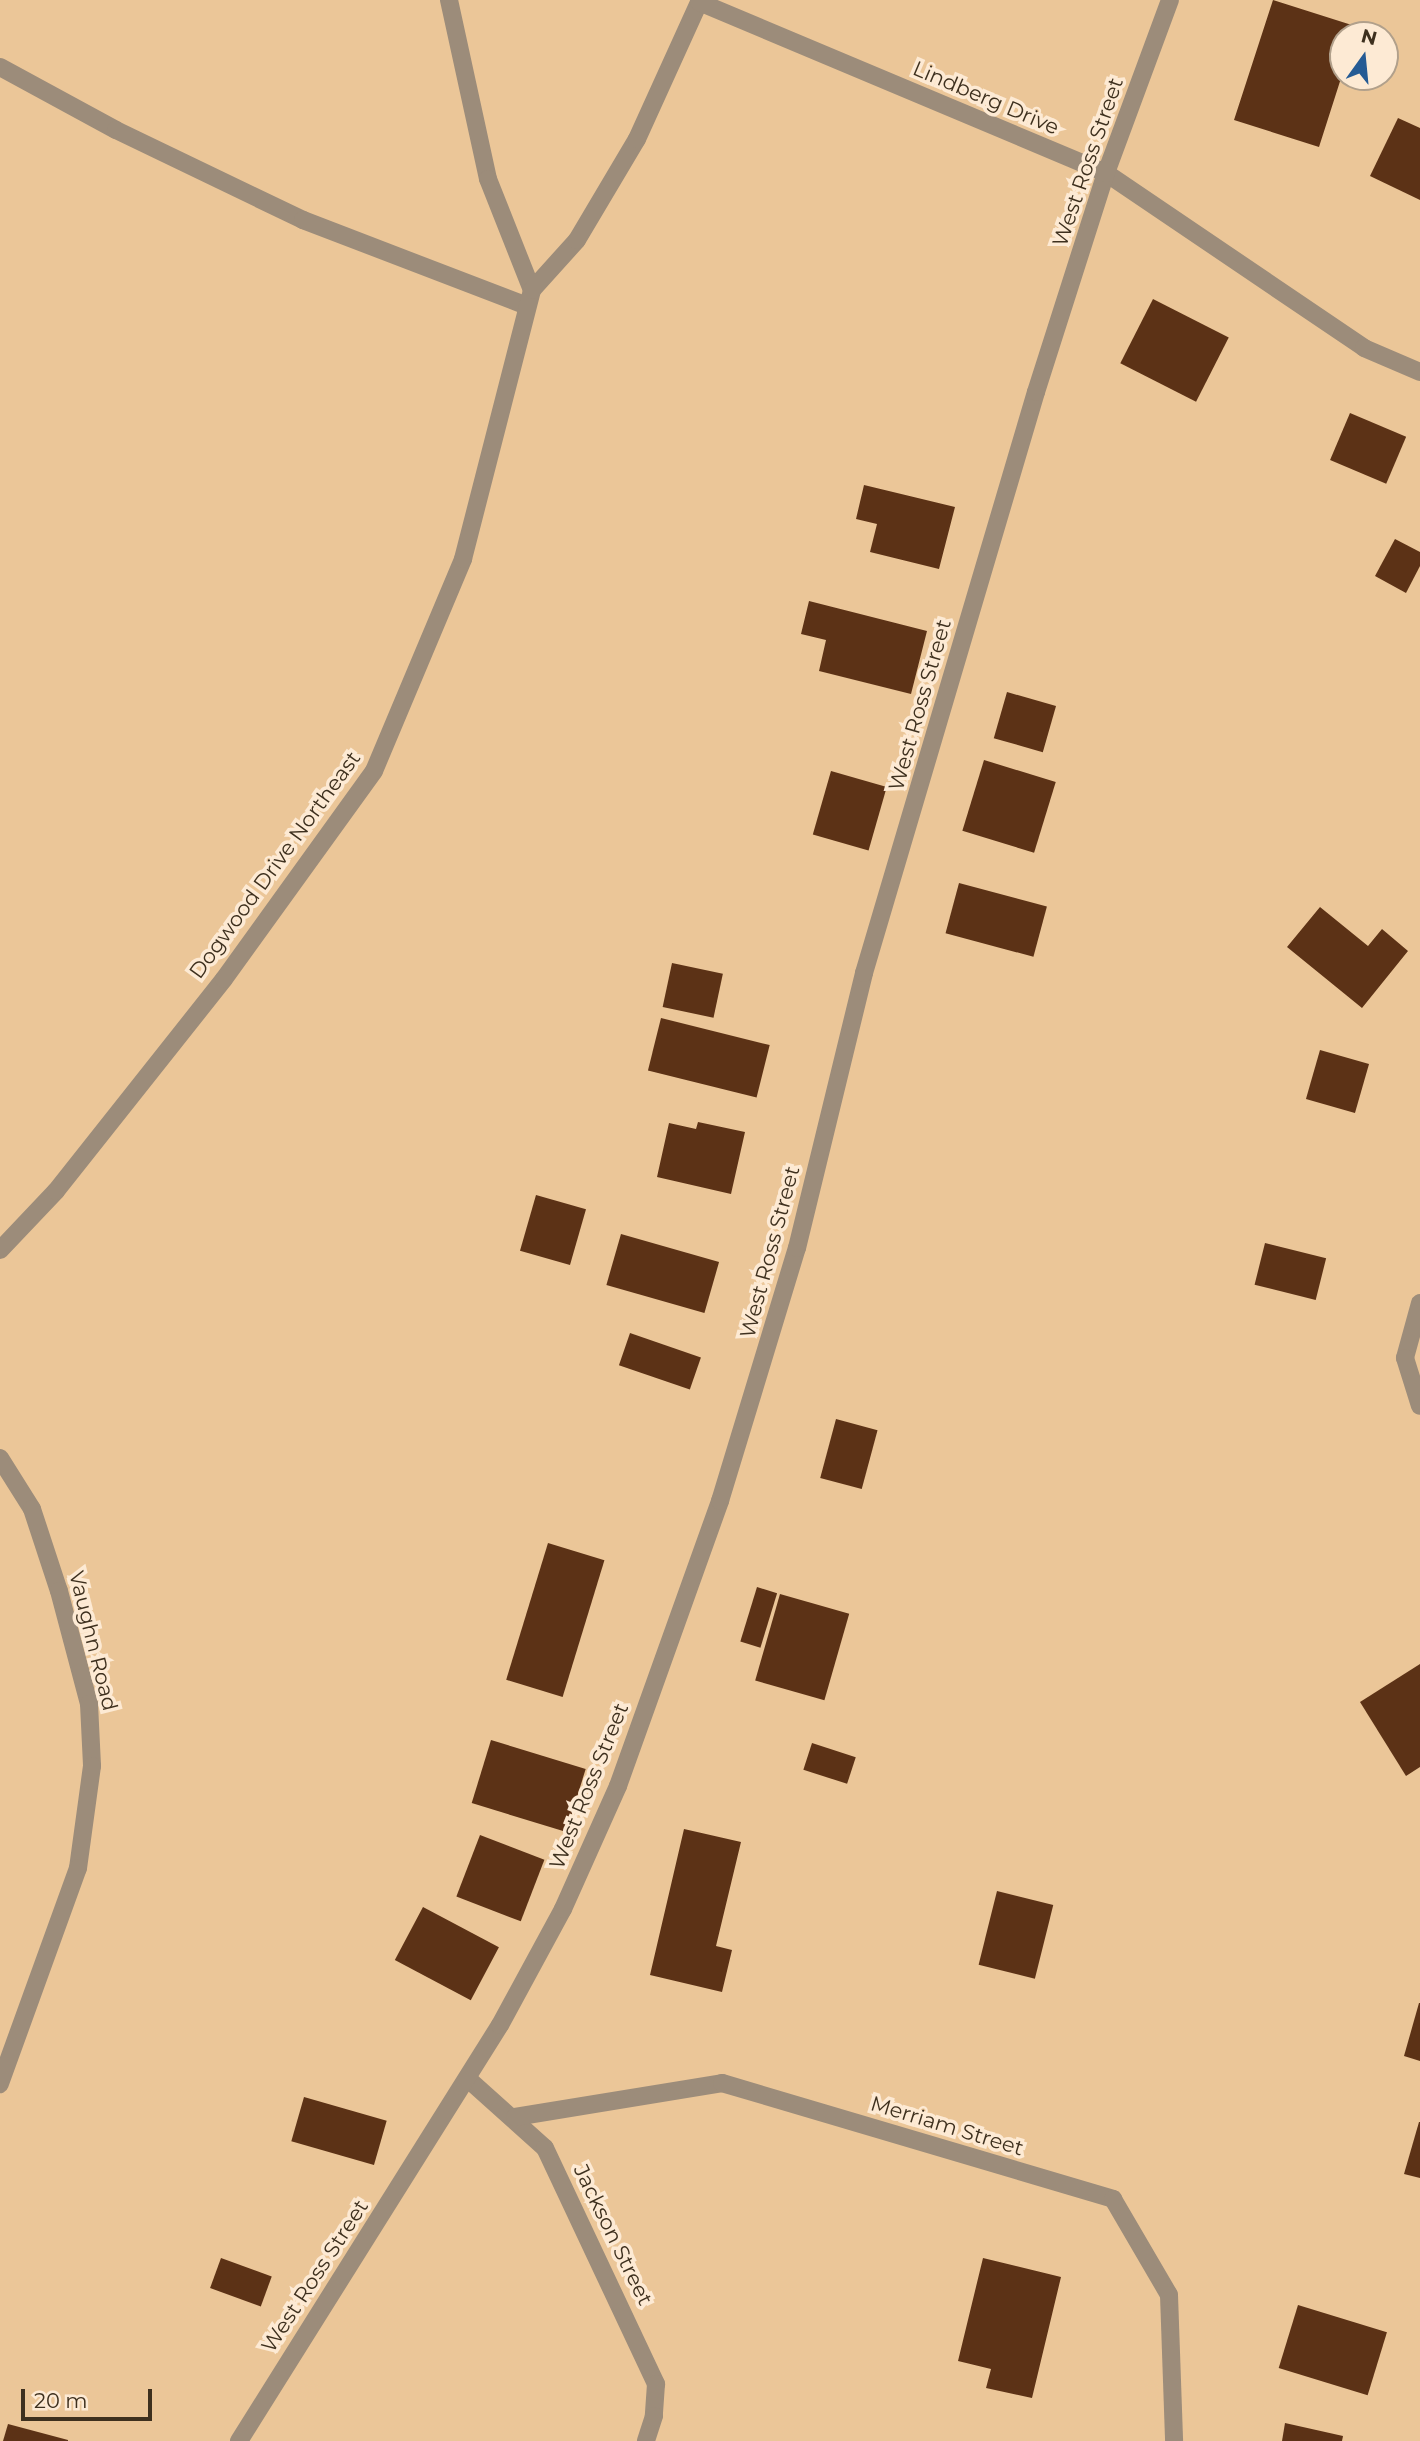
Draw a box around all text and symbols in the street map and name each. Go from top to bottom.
north arrow [1329,21,1399,91]
text: N [1359,24,1379,50]
street label: Lindberg Drive [909,56,1063,140]
street label: West Ross Street [1047,74,1129,250]
street label: West Ross Street [883,616,957,794]
street label: Dogwood Drive Northeast [184,746,366,984]
street label: West Ross Street [735,1163,805,1341]
street label: Vaughn Road [63,1568,123,1714]
street label: West Ross Street [544,1699,634,1873]
street label: Merriam Street [867,2091,1027,2161]
street label: Jackson Street [568,2161,658,2309]
street label: West Ross Street [256,2195,374,2357]
scale bar [24,2374,156,2418]
text: 20 m [34,2388,88,2413]

